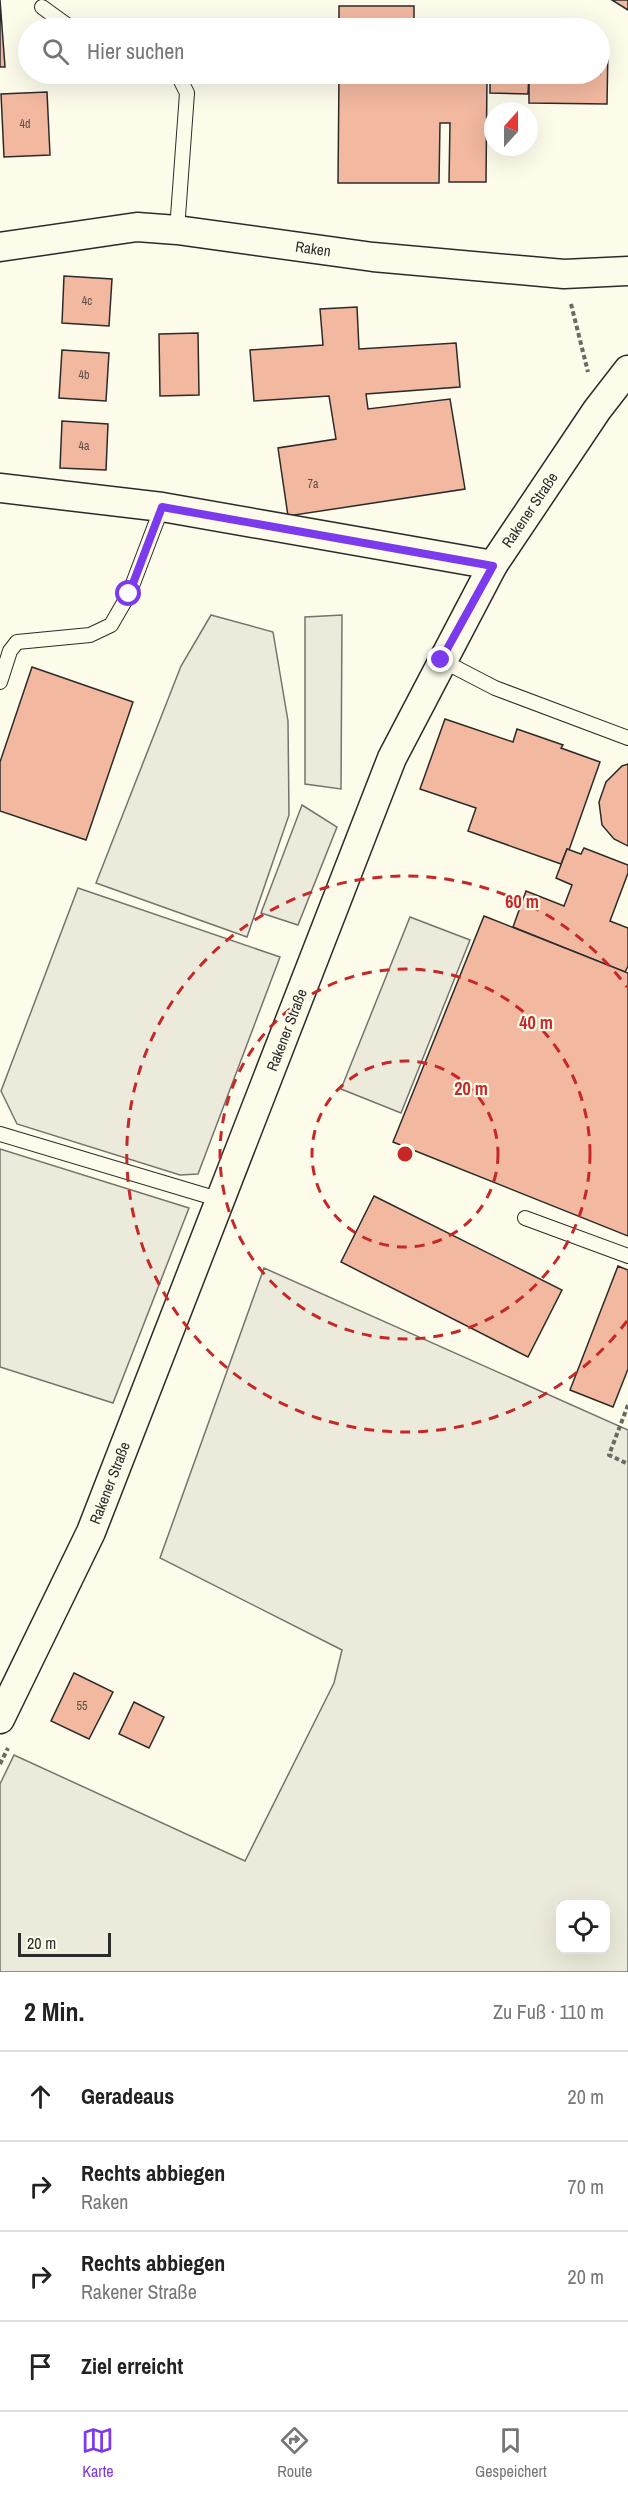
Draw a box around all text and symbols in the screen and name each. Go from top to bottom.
search box [18,18,610,84]
icon: search [39,35,72,68]
text: Hier suchen [87,36,184,66]
north arrow [484,102,538,156]
house number: 4d [20,116,30,132]
street label: Raken [294,236,332,261]
house number: 4c [82,293,92,309]
house number: 4b [79,367,89,383]
house number: 4a [79,438,90,454]
street label: Rakener Straße [497,468,563,552]
house number: 7a [308,476,319,492]
route start [115,580,141,606]
route end [427,646,453,672]
text: 60 m [505,889,539,914]
street label: Rakener Straße [261,985,312,1074]
text: 40 m [519,1010,553,1035]
text: 20 m [454,1076,488,1101]
centre of rings [395,1144,415,1164]
street label: Rakener Straße [84,1438,135,1527]
house number: 55 [77,1698,88,1714]
map controls [556,1900,610,1954]
button: locate [556,1900,610,1954]
scale bar [18,1930,111,1958]
text: 20 m [27,1932,56,1954]
text: 2 Min. [24,1994,84,2029]
text: Zu Fuß · 110 m [493,1998,604,2025]
icon: ahead [24,2080,57,2113]
text: Geradeaus [81,2081,174,2111]
text: 20 m [568,2083,604,2110]
text: Rechts abbiegen [81,2158,225,2188]
icon: right [24,2170,57,2203]
text: 70 m [568,2173,604,2200]
text: Raken [81,2188,128,2215]
text: Rechts abbiegen [81,2248,225,2278]
icon: right [24,2260,57,2293]
text: 20 m [568,2263,604,2290]
text: Rakener Straße [81,2278,197,2305]
icon: arrive [24,2350,57,2383]
text: Ziel erreicht [81,2351,183,2381]
tab: Karte [81,2424,114,2482]
tab: Route [277,2424,312,2482]
tab: Gespeichert [475,2424,547,2482]

